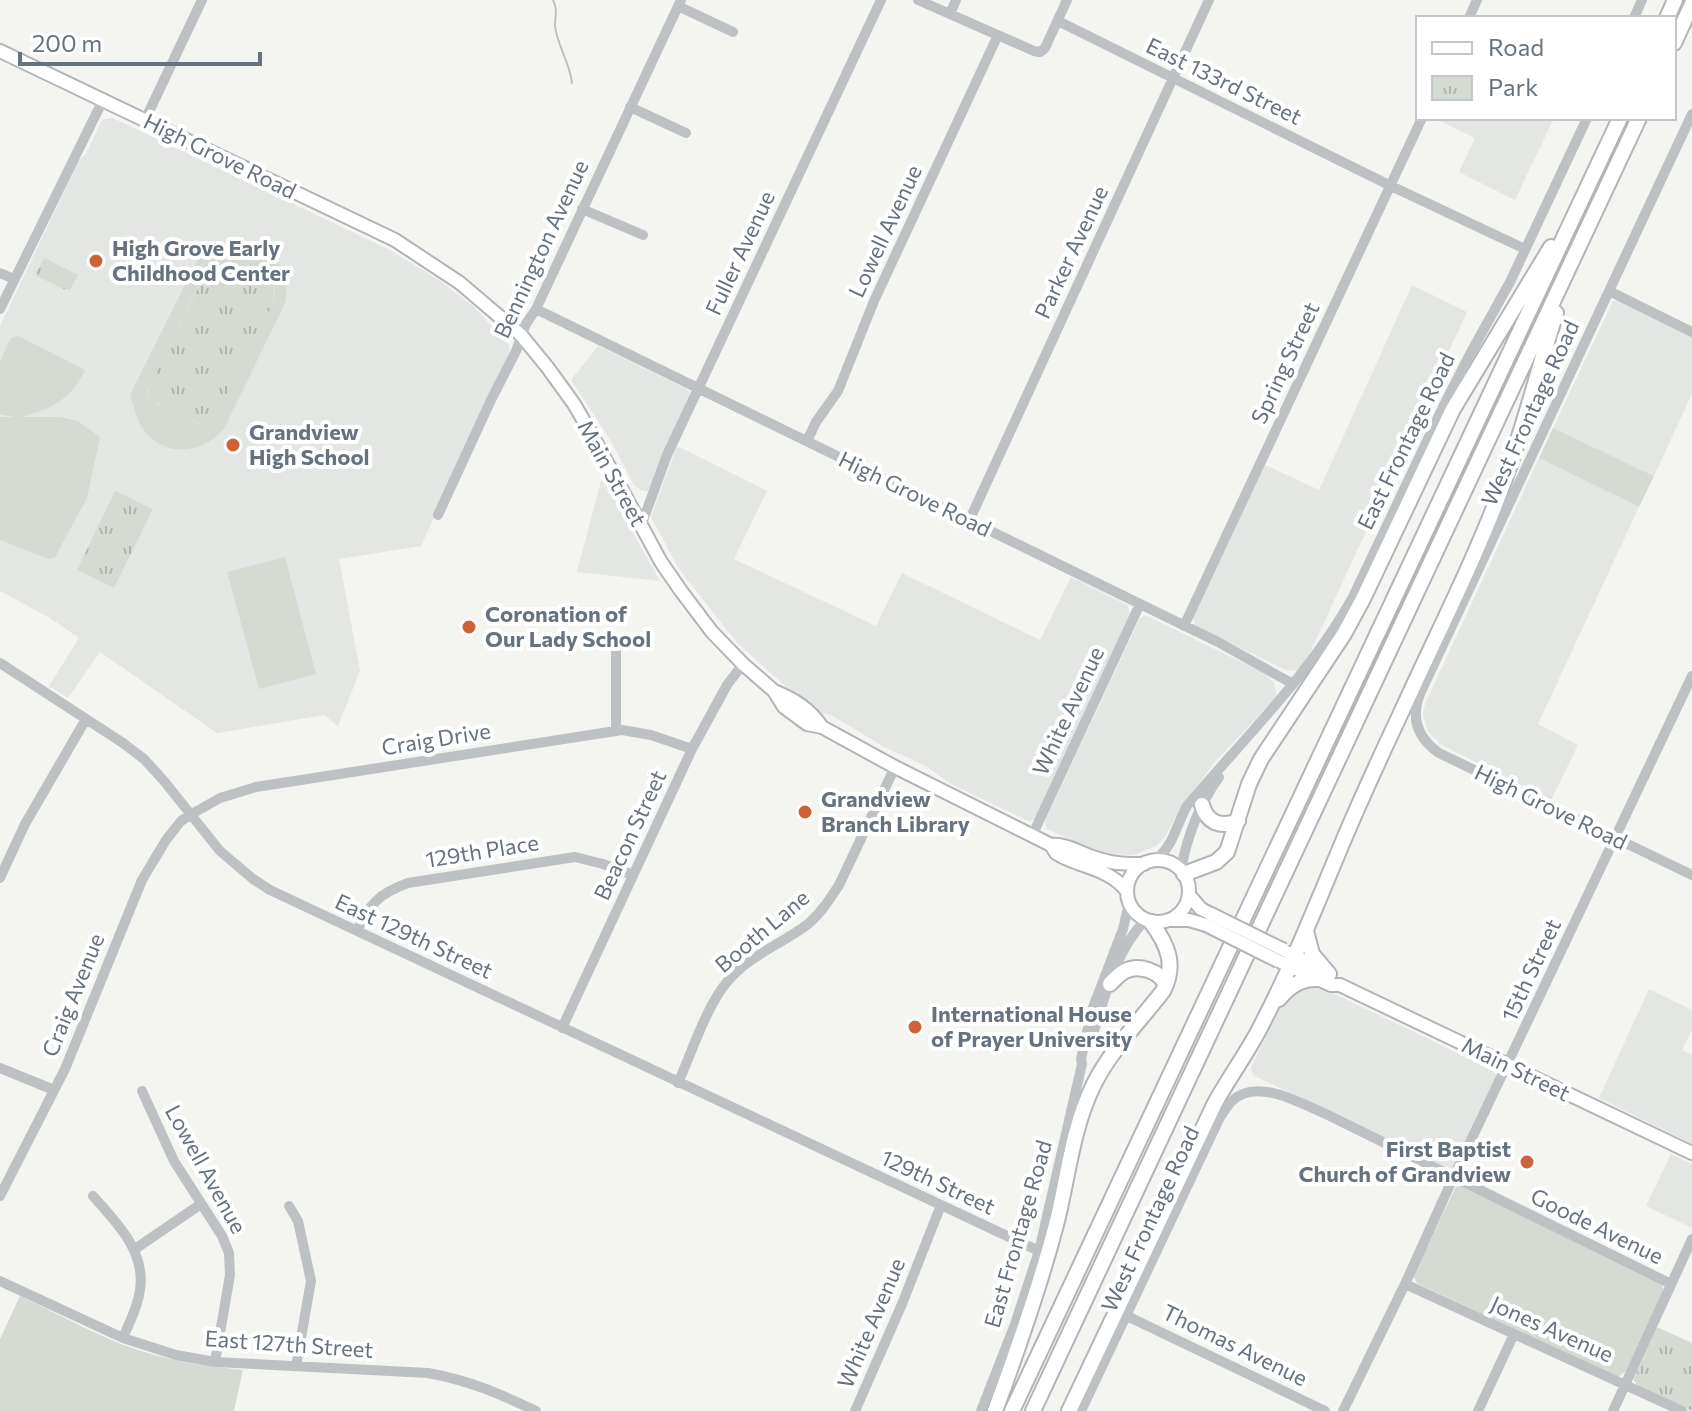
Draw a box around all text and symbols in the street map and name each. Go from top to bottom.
scale bar [20,16,260,66]
legend [1416,16,1676,120]
text: 200 m [32,28,102,57]
street label: East 133rd Street [1142,31,1306,130]
text: Road [1488,32,1544,61]
text: Park [1488,72,1538,101]
street label: High Grove Road [140,107,301,204]
street label: Bennington Avenue [487,155,594,342]
street label: Lowell Avenue [842,160,927,301]
street label: Parker Avenue [1028,181,1113,323]
street label: Fuller Avenue [699,186,780,319]
place label: High Grove Early Childhood Center [112,234,290,286]
marker: High Grove Early Childhood Center [87,252,105,270]
street label: Spring Street [1245,298,1325,428]
street label: West Frontage Road [1475,316,1584,510]
street label: East Frontage Road [1351,348,1460,534]
street label: Main Street [572,415,653,530]
place label: Grandview High School [249,418,370,470]
marker: Grandview High School [224,436,242,454]
street label: High Grove Road [835,445,996,542]
place label: Coronation of Our Lady School [485,600,651,652]
marker: Coronation of Our Lady School [460,618,478,636]
street label: White Avenue [1026,642,1109,779]
street label: Craig Drive [379,717,492,760]
street label: High Grove Road [1471,758,1632,855]
street label: Beacon Street [588,765,671,904]
place label: Grandview Branch Library [821,785,970,837]
marker: Grandview Branch Library [796,803,814,821]
street label: 129th Place [423,828,540,873]
street label: Booth Lane [709,883,814,978]
street label: East 129th Street [331,887,497,984]
street label: 15th Street [1495,914,1566,1025]
street label: Craig Avenue [36,929,109,1060]
place label: International House of Prayer University [931,1000,1133,1052]
marker: International House of Prayer University [906,1018,924,1036]
street label: Main Street [1458,1031,1575,1106]
street label: Lowell Avenue [160,1100,253,1238]
street label: West Frontage Road [1095,1122,1204,1316]
place label: First Baptist Church of Grandview [1298,1135,1511,1187]
street label: East Frontage Road [978,1137,1057,1331]
street label: 129th Street [877,1143,1000,1220]
marker: First Baptist Church of Grandview [1518,1153,1536,1171]
street label: Goode Avenue [1526,1182,1668,1269]
street label: White Avenue [831,1254,910,1392]
street label: Jones Avenue [1487,1290,1618,1368]
street label: Thomas Avenue [1158,1298,1312,1391]
street label: East 127th Street [204,1324,374,1363]

